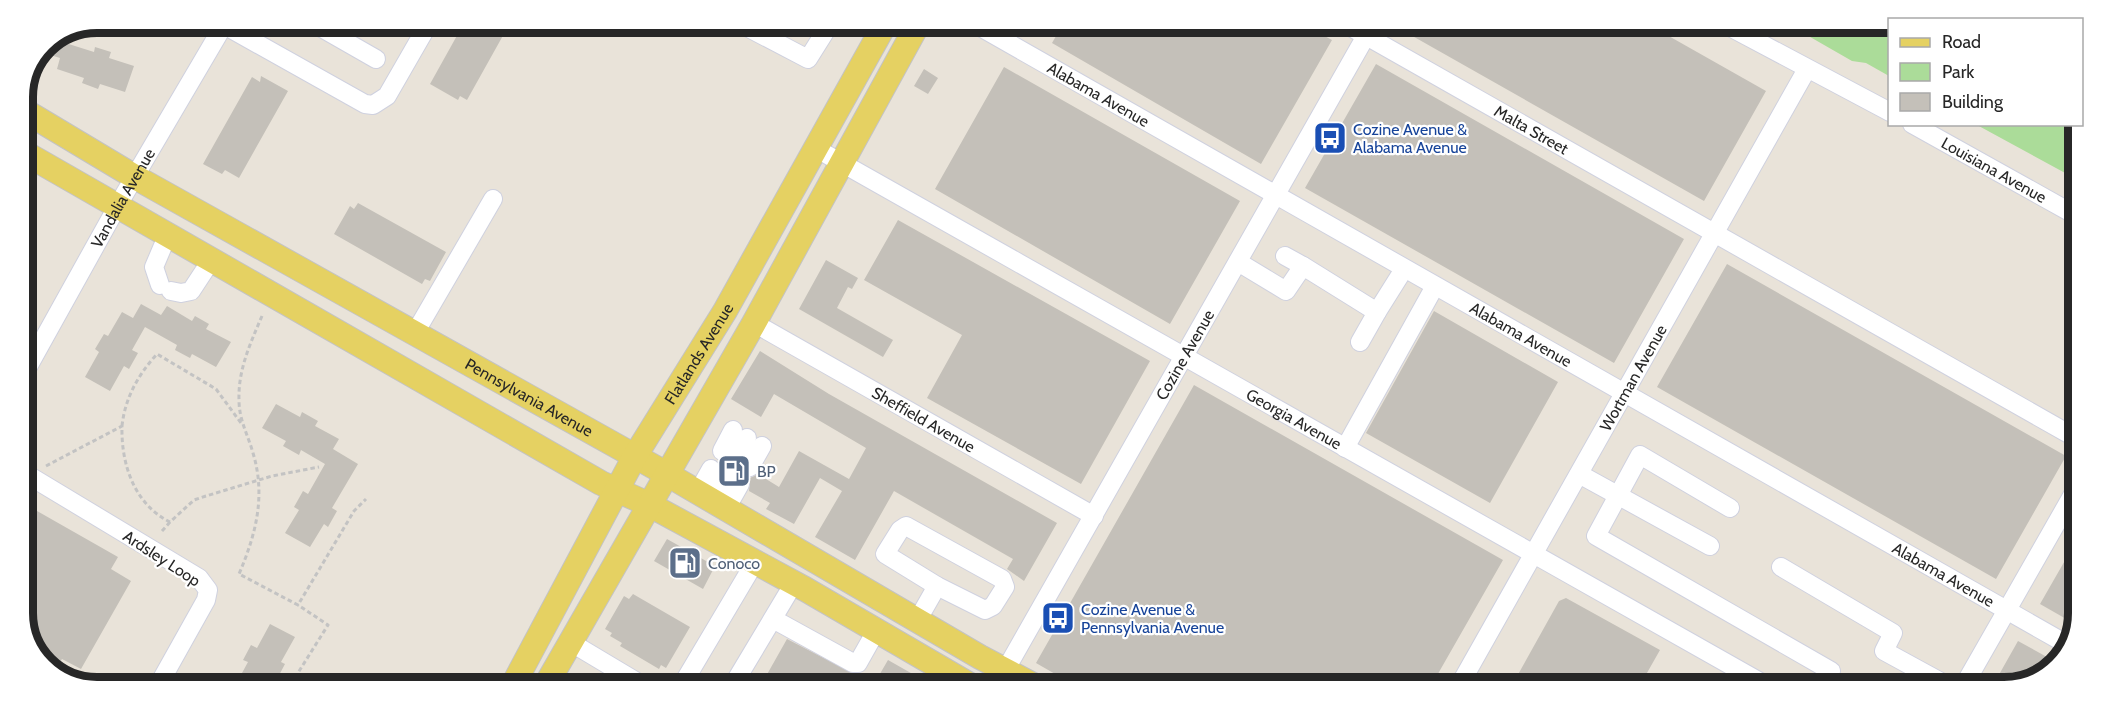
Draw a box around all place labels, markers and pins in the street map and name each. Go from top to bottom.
bus stop icon: Cozine Avenue & Alabama Avenue [1312,120,1348,156]
place label: Cozine Avenue & Alabama Avenue [1353,120,1467,157]
fuel station icon: BP [716,453,752,489]
place label: BP [757,462,776,481]
fuel station icon: Conoco [667,545,703,581]
place label: Conoco [708,554,760,573]
bus stop icon: Cozine Avenue & Pennsylvania Avenue [1040,600,1076,636]
place label: Cozine Avenue & Pennsylvania Avenue [1081,600,1224,637]

